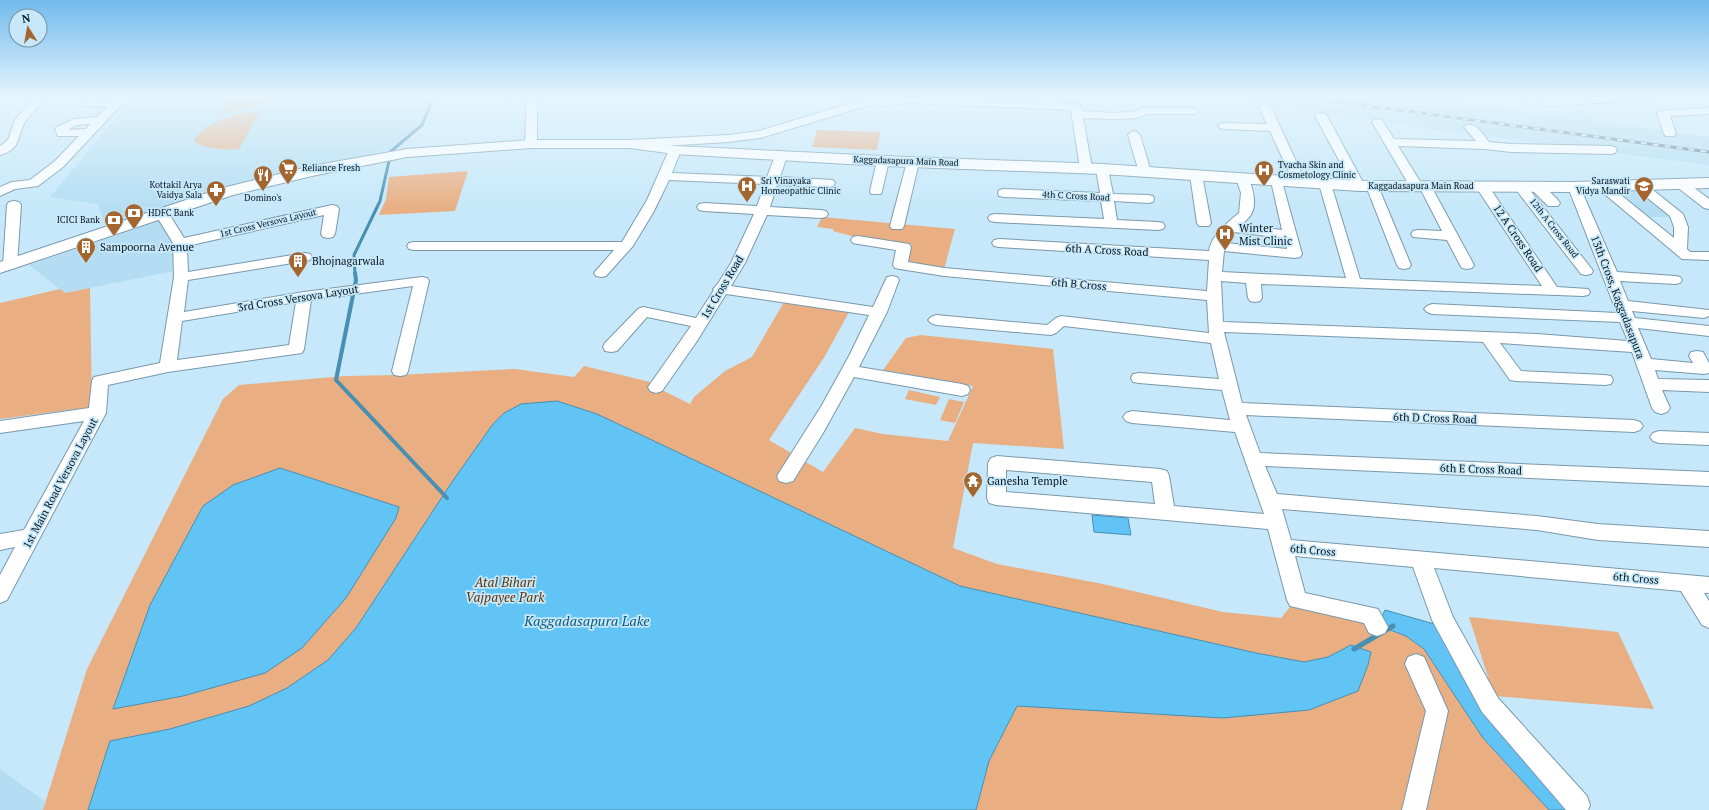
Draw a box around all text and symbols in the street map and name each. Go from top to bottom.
north arrow [8,8,48,48]
text: N [21,10,32,26]
street label: Kaggadasapura Main Road [853,153,959,169]
supermarket icon: Reliance Fresh [277,157,299,185]
hospital icon: Tvacha Skin and Cosmetology Clinic [1253,159,1275,187]
place label: Tvacha Skin and Cosmetology Clinic [1278,159,1356,181]
place label: Reliance Fresh [302,162,361,174]
restaurant icon: Domino's [252,164,274,192]
hospital icon: Sri Vinayaka Homeopathic Clinic [736,175,758,203]
place label: Sri Vinayaka Homeopathic Clinic [761,175,841,197]
place label: Saraswati Vidya Mandir [1576,175,1631,197]
school or university icon: Saraswati Vidya Mandir [1633,175,1655,203]
place label: Kottakil Arya Vaidya Sala [150,179,202,201]
pharmacy icon: Kottakil Arya Vaidya Sala [205,179,227,207]
street label: Kaggadasapura Main Road [1368,180,1474,192]
street label: 4th C Cross Road [1042,188,1110,204]
place label: Domino's [244,192,282,204]
street label: 12th A Cross Road [1527,196,1581,260]
bank icon: HDFC Bank [123,202,145,230]
street label: 12 A Cross Road [1490,202,1546,274]
street label: 1st Cross Versova Layout [218,206,318,240]
place label: HDFC Bank [148,207,194,219]
bank icon: ICICI Bank [103,209,125,237]
place label: ICICI Bank [57,214,100,226]
place label: Winter Mist Clinic [1239,221,1292,248]
hospital icon: Winter Mist Clinic [1214,223,1236,251]
street label: 13th Cross, Kaggadasapura [1588,233,1648,361]
building icon: Sampoorna Avenue [75,236,97,264]
place label: Sampoorna Avenue [100,240,195,254]
street label: 6th A Cross Road [1065,241,1149,259]
building icon: Bhojnagarwala [287,250,309,278]
street label: 1st Cross Road [698,253,746,321]
place label: Bhojnagarwala [312,254,385,268]
street label: 6th B Cross [1051,275,1107,293]
street label: 3rd Cross Versova Layout [237,282,359,314]
street label: 6th D Cross Road [1393,410,1477,426]
street label: 1st Main Road Versova Layout [20,415,100,551]
street label: 6th E Cross Road [1440,461,1522,477]
temple icon: Ganesha Temple [962,470,984,498]
place label: Ganesha Temple [987,474,1068,488]
street label: 6th Cross [1289,541,1337,559]
street label: 6th Cross [1612,569,1660,587]
park label: Atal Bihari Vajpayee Park [465,573,545,606]
water label: Kaggadasapura Lake [523,611,650,630]

